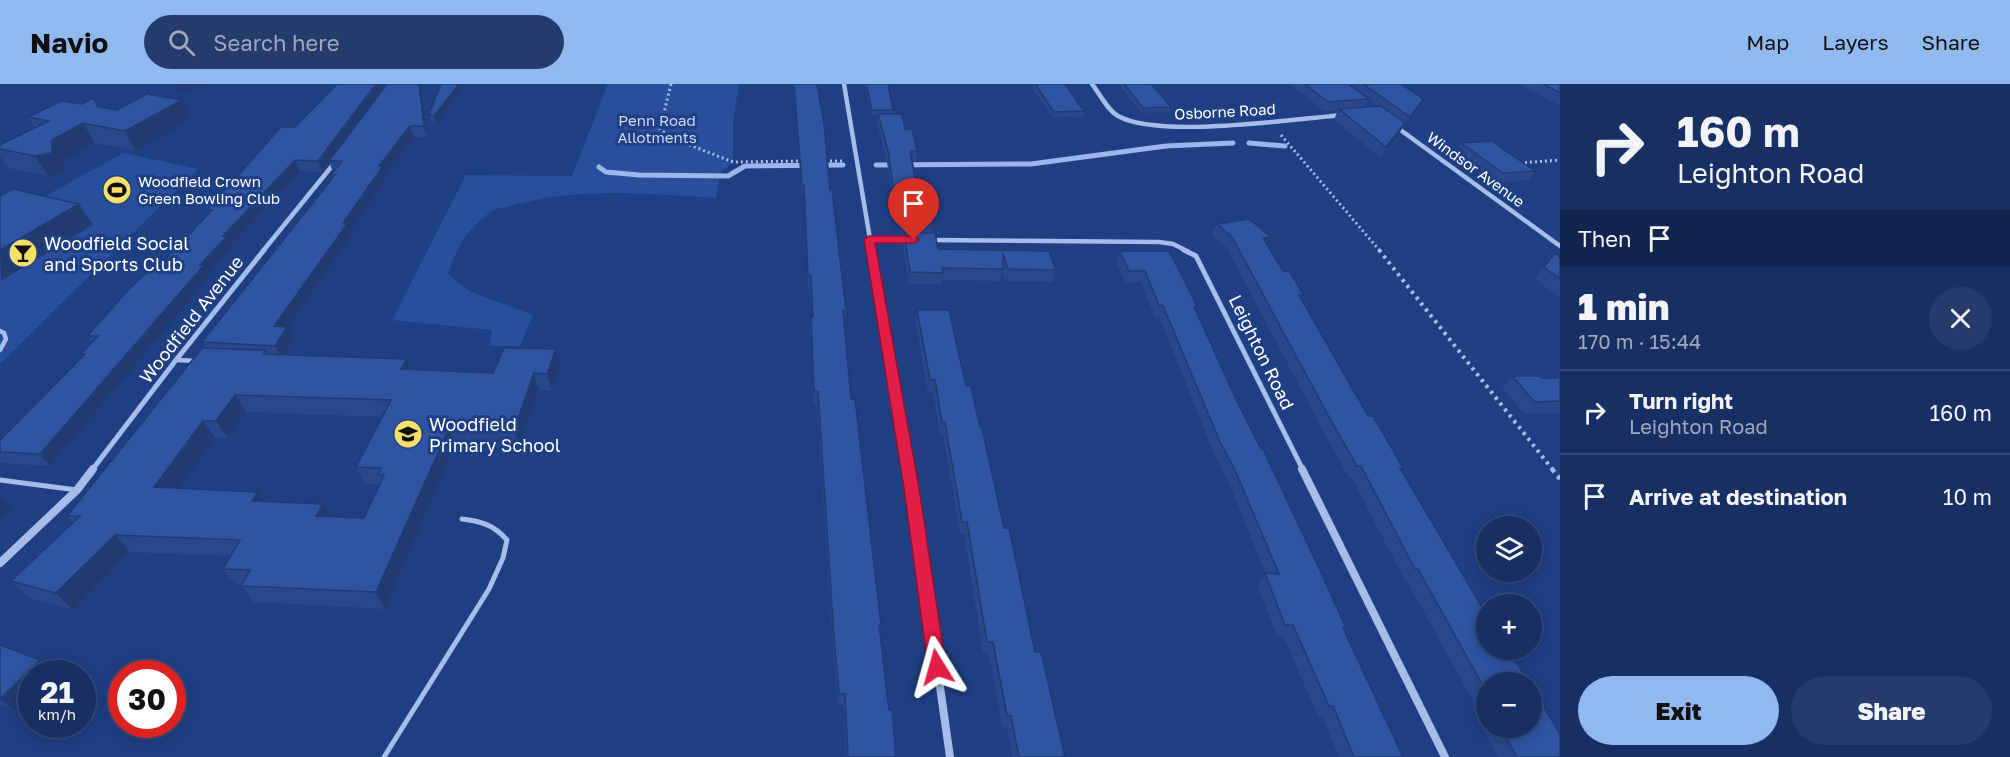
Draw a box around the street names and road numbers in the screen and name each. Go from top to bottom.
street label: Osborne Road [1174,99,1276,123]
street label: Windsor Avenue [1424,128,1529,211]
street label: Woodfield Avenue [134,251,248,387]
street label: Leighton Road [1225,291,1299,413]

